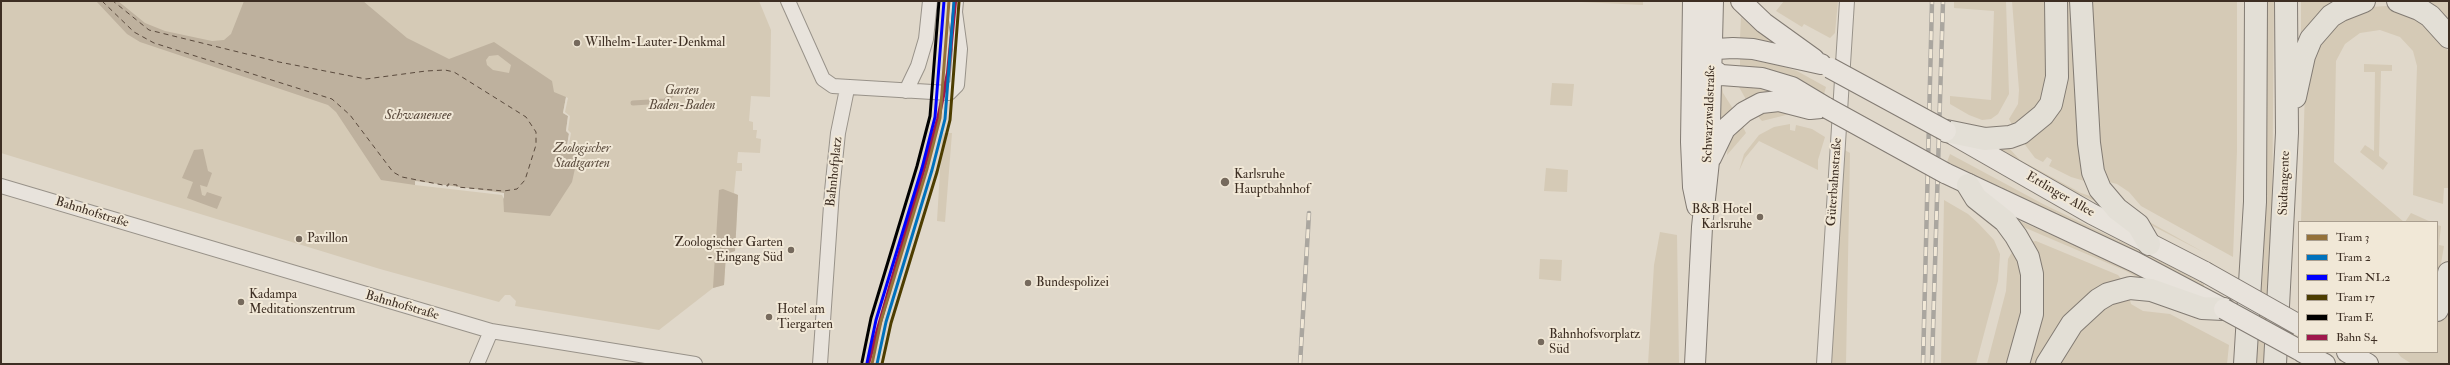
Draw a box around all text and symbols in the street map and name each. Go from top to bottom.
place label: Wilhelm-Lauter-Denkmal [585,35,725,51]
marker: Wilhelm-Lauter-Denkmal [572,38,582,48]
street label: Schwarzwaldstraße [1700,65,1720,163]
park label: Garten Baden-Baden [649,83,715,114]
water label: Schwanensee [385,108,451,124]
street label: Bahnhofplatz [824,136,846,208]
street label: Güterbahnstraße [1824,137,1846,227]
park label: Zoologischer Stadtgarten [553,141,611,172]
street label: Südtangente [2276,150,2294,216]
place label: Karlsruhe Hauptbahnhof [1234,167,1310,198]
street label: Ettlinger Allee [2023,169,2097,221]
marker: Karlsruhe Hauptbahnhof [1219,176,1231,188]
street label: Bahnhofstraße [53,194,131,232]
place label: B&B Hotel Karlsruhe [1692,202,1752,233]
marker: B&B Hotel Karlsruhe [1755,212,1765,222]
legend [2298,221,2438,353]
text: Tram 3 [2336,230,2369,245]
place label: Pavillon [307,231,348,247]
marker: Pavillon [294,234,304,244]
place label: Zoologischer Garten - Eingang Süd [674,235,783,266]
marker: Zoologischer Garten - Eingang Süd [786,245,796,255]
text: Tram 2 [2336,250,2371,265]
text: Tram NL2 [2336,270,2390,285]
place label: Bundespolizei [1036,275,1109,291]
marker: Bundespolizei [1023,278,1033,288]
place label: Kadampa Meditationszentrum [249,287,355,318]
street label: Bahnhofstraße [363,288,441,324]
text: Tram 17 [2336,290,2375,305]
marker: Kadampa Meditationszentrum [236,297,246,307]
place label: Hotel am Tiergarten [777,302,833,333]
text: Tram E [2336,310,2374,325]
marker: Hotel am Tiergarten [764,312,774,322]
place label: Bahnhofsvorplatz Süd [1549,327,1640,358]
text: Bahn S4 [2336,330,2377,345]
marker: Bahnhofsvorplatz Süd [1536,337,1546,347]

